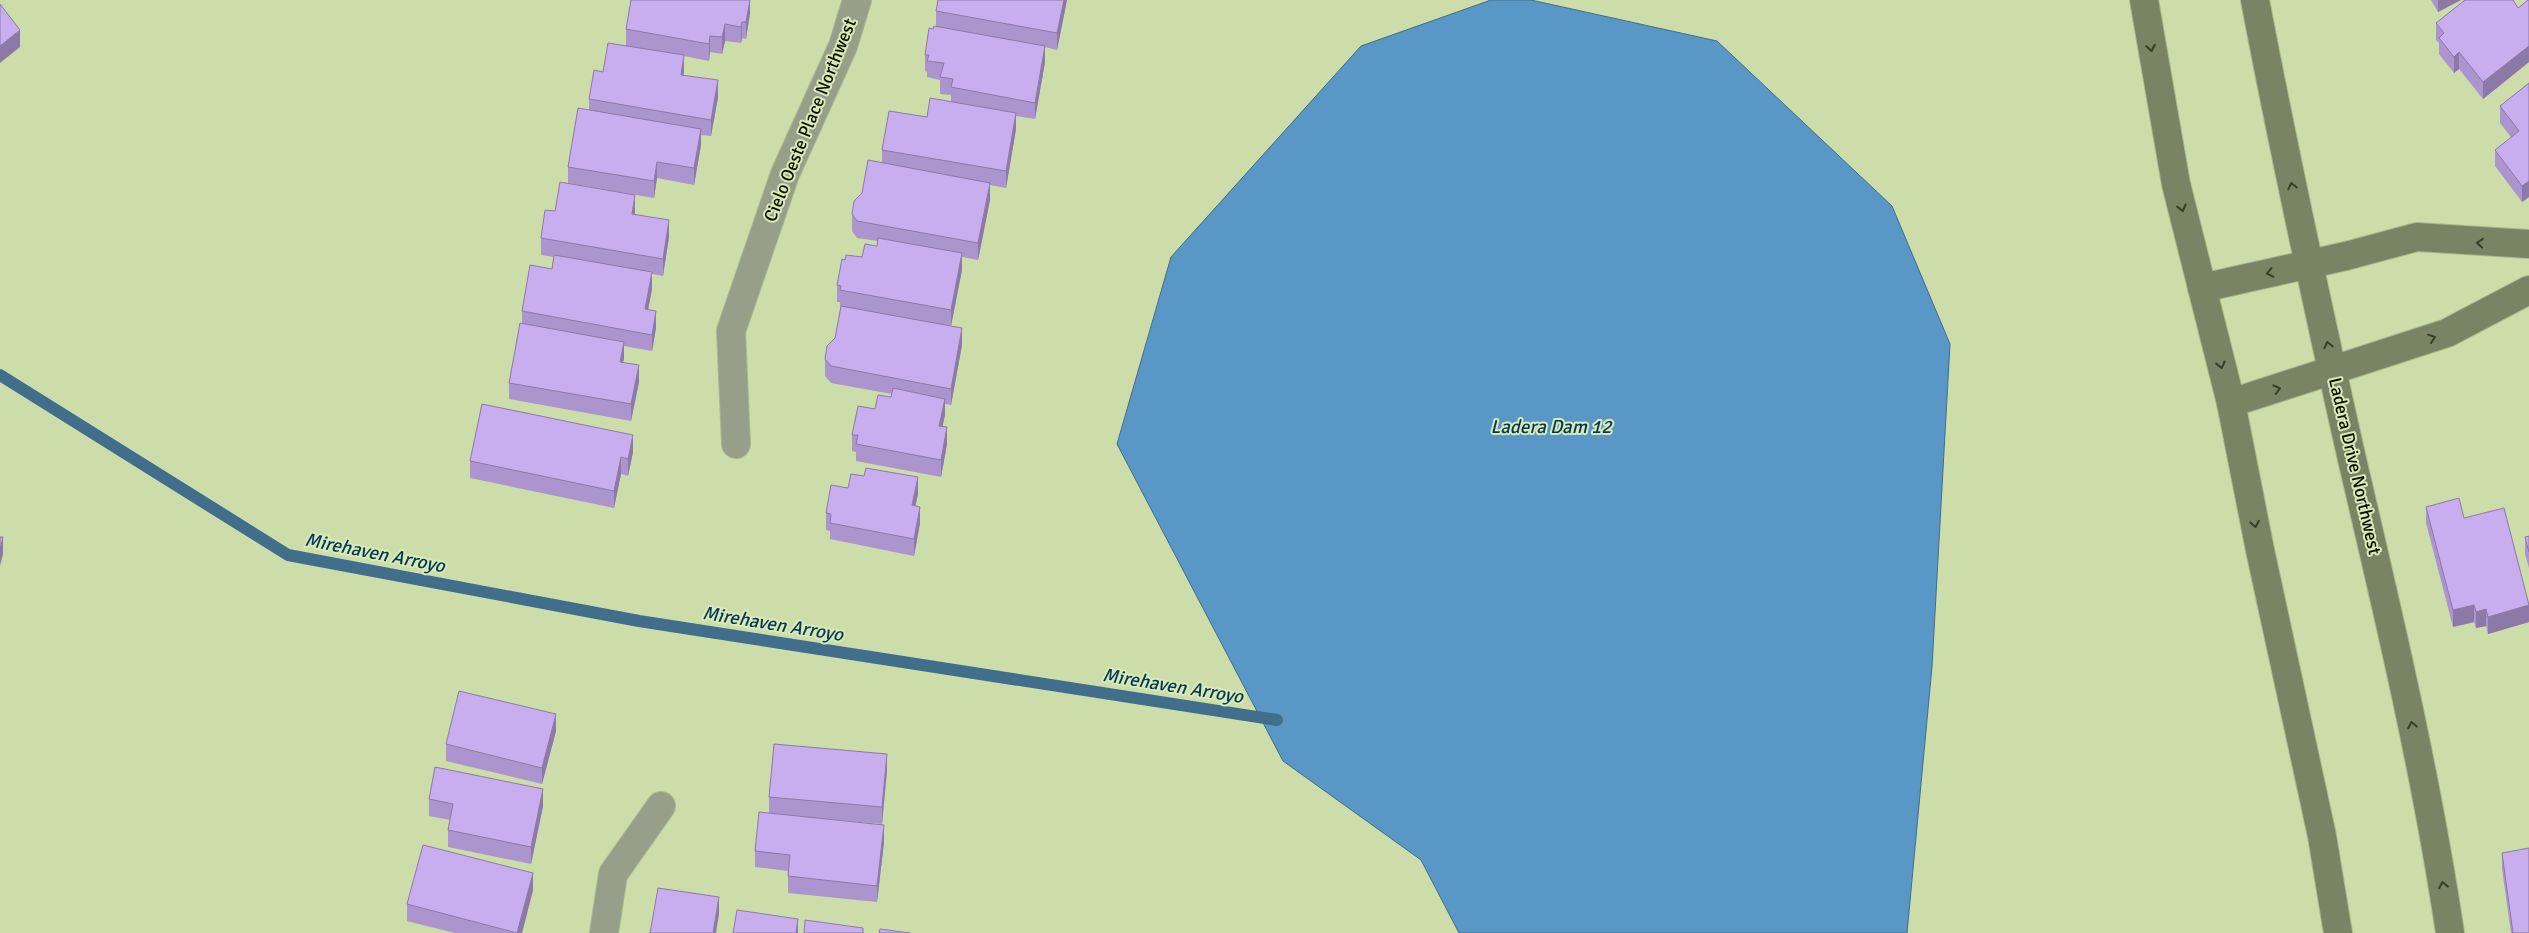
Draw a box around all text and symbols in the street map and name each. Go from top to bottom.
street label: Cielo Oeste Place Northwest [759,15,861,225]
one-way arrow [2146,44,2156,53]
one-way arrow [2287,182,2298,191]
one-way arrow [2176,203,2187,212]
one-way arrow [2476,237,2484,248]
one-way arrow [2265,267,2274,277]
one-way arrow [2427,334,2435,344]
one-way arrow [2323,340,2334,349]
one-way arrow [2215,361,2226,370]
street label: Ladera Drive Northwest [2324,375,2386,557]
one-way arrow [2273,384,2281,394]
water label: Ladera Dam 12 [1490,415,1613,439]
one-way arrow [2249,520,2259,529]
water label: Mirehaven Arroyo [303,528,448,579]
water label: Mirehaven Arroyo [701,601,846,647]
water label: Mirehaven Arroyo [1101,663,1246,709]
one-way arrow [2408,721,2418,730]
one-way arrow [2438,880,2448,889]

